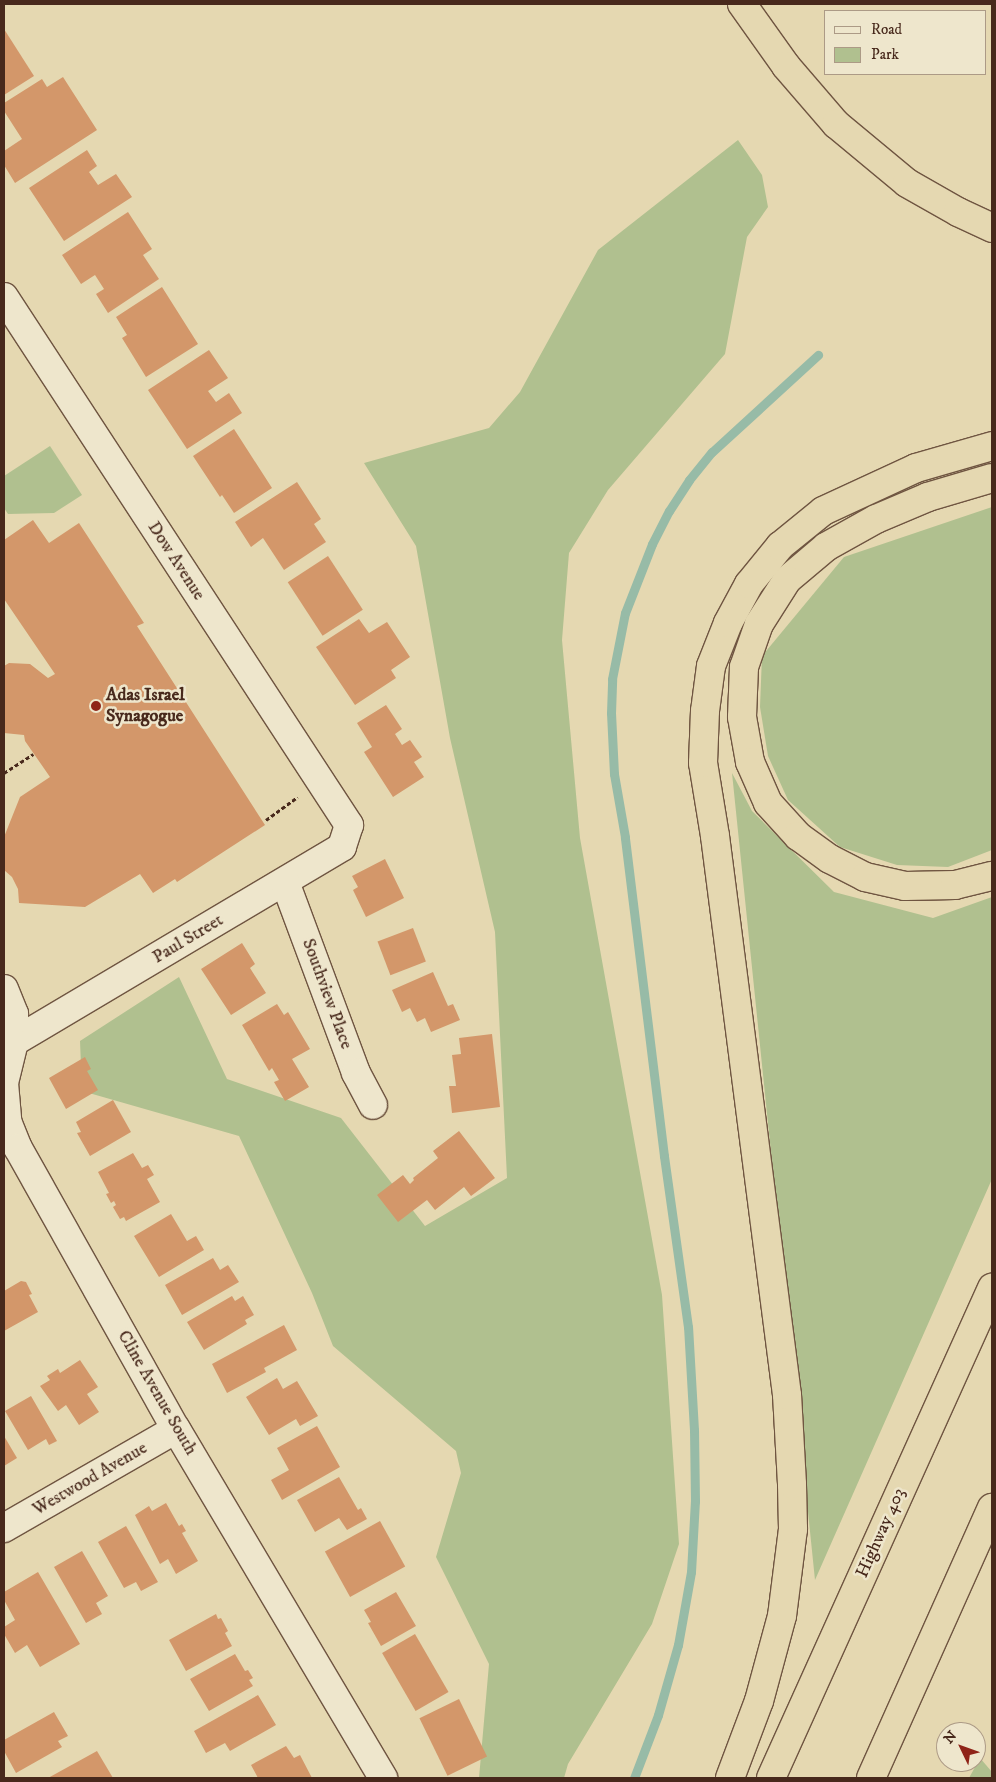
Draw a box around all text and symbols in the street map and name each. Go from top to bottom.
legend [824,10,986,75]
text: Road [871,20,902,39]
text: Park [871,45,899,64]
street label: Dow Avenue [143,518,209,604]
place label: Adas Israel Synagogue [106,685,185,728]
marker: Adas Israel Synagogue [90,700,102,712]
street label: Paul Street [149,909,227,969]
street label: Southview Place [297,936,357,1052]
street label: Cline Avenue South [113,1327,201,1459]
street label: Westwood Avenue [29,1438,151,1520]
street label: Highway 403 [852,1485,910,1581]
north arrow [936,1722,986,1772]
text: N [940,1727,961,1748]

